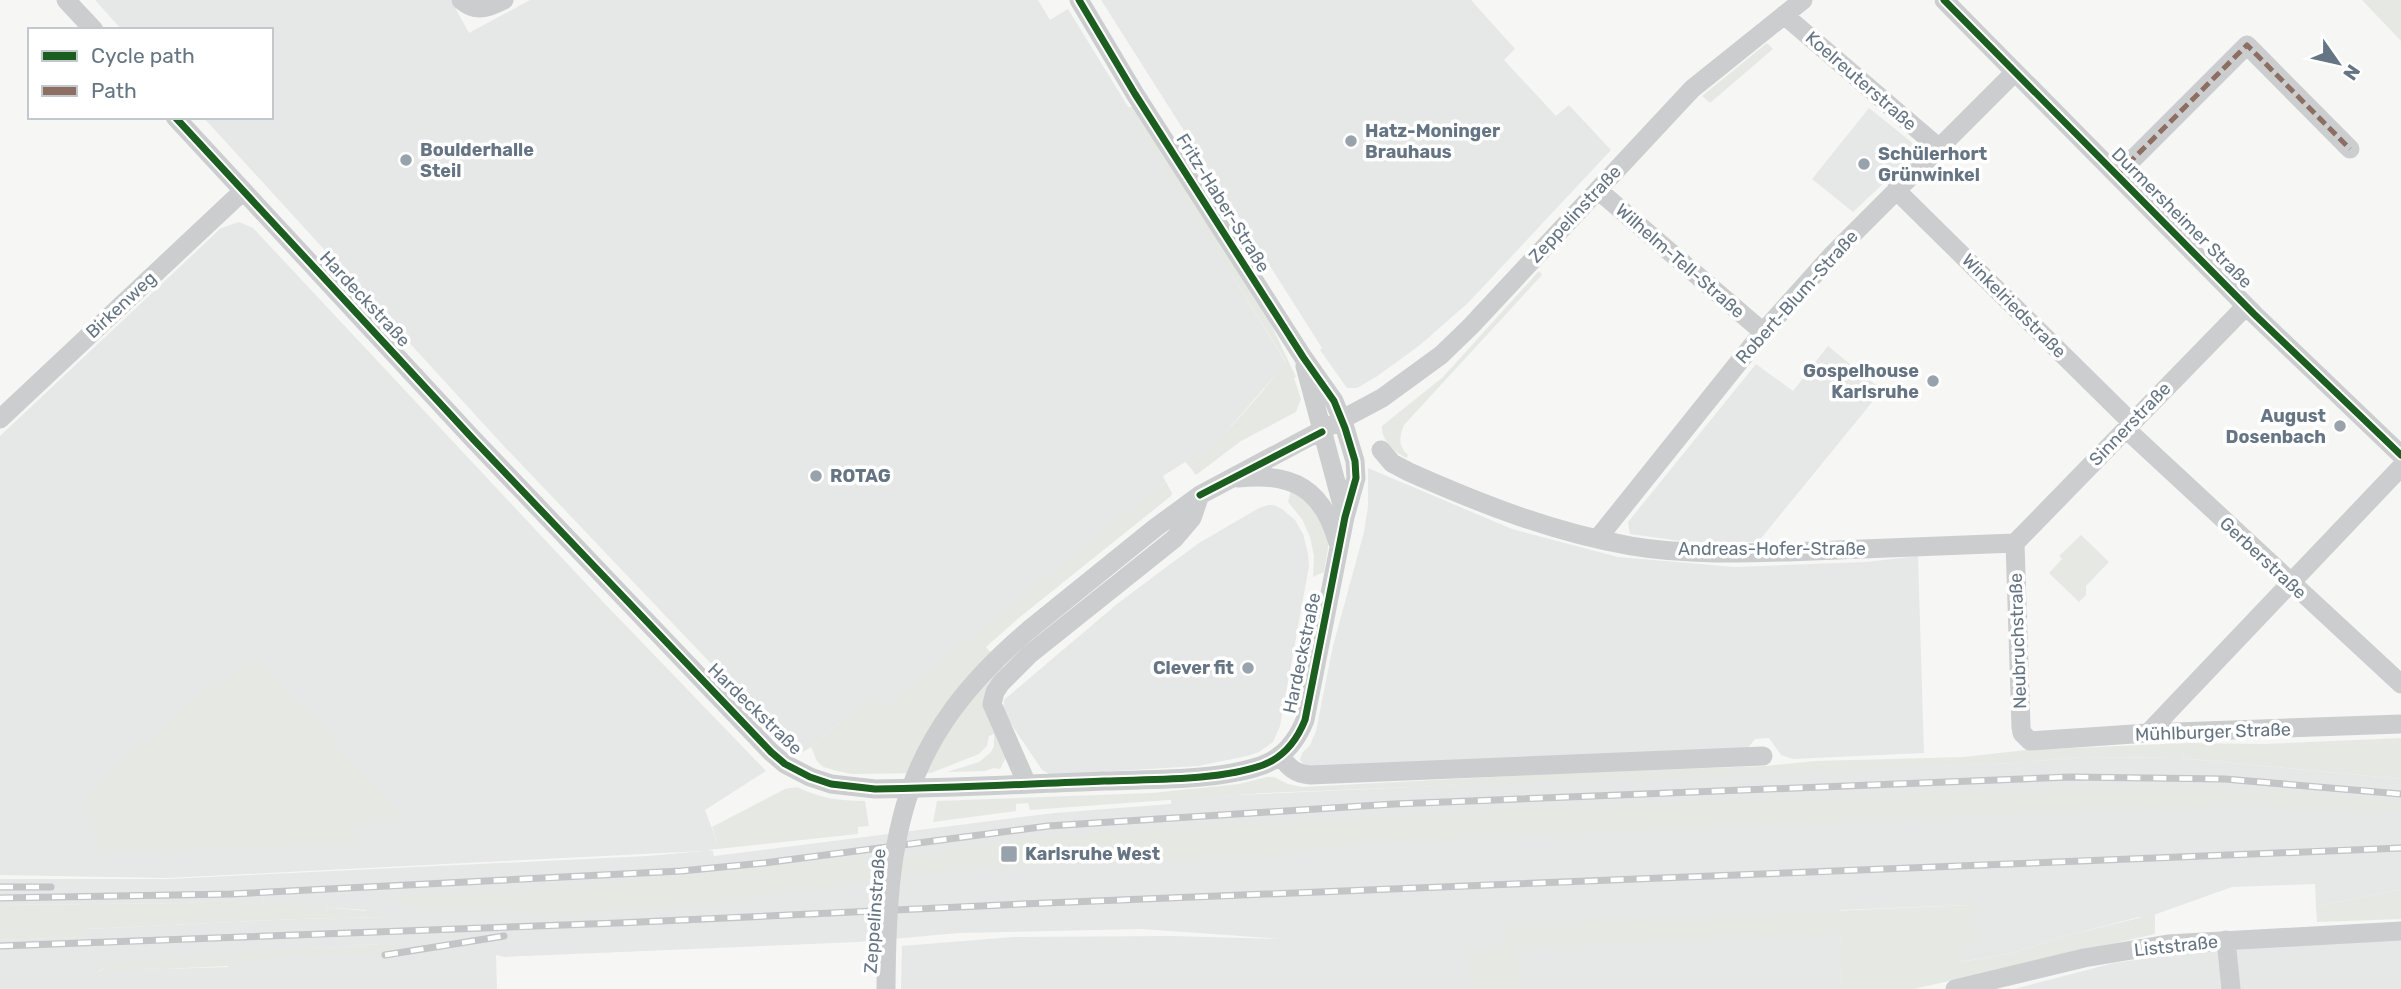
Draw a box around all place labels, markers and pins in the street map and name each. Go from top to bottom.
place label: Hatz-Moninger Brauhaus [1365,120,1500,163]
marker: Hatz-Moninger Brauhaus [1343,133,1359,149]
place label: Boulderhalle Steil [420,139,534,182]
place label: Schülerhort Grünwinkel [1878,143,1987,186]
marker: Boulderhalle Steil [398,152,414,168]
marker: Schülerhort Grünwinkel [1856,156,1872,172]
place label: Gospelhouse Karlsruhe [1803,360,1919,403]
marker: Gospelhouse Karlsruhe [1925,373,1941,389]
place label: August Dosenbach [2226,405,2326,448]
marker: August Dosenbach [2332,418,2348,434]
place label: ROTAG [830,465,891,487]
marker: ROTAG [808,468,824,484]
place label: Clever fit [1153,657,1234,679]
marker: Clever fit [1240,660,1256,676]
place label: Karlsruhe West [1025,843,1160,865]
marker: Karlsruhe West [999,844,1019,864]

